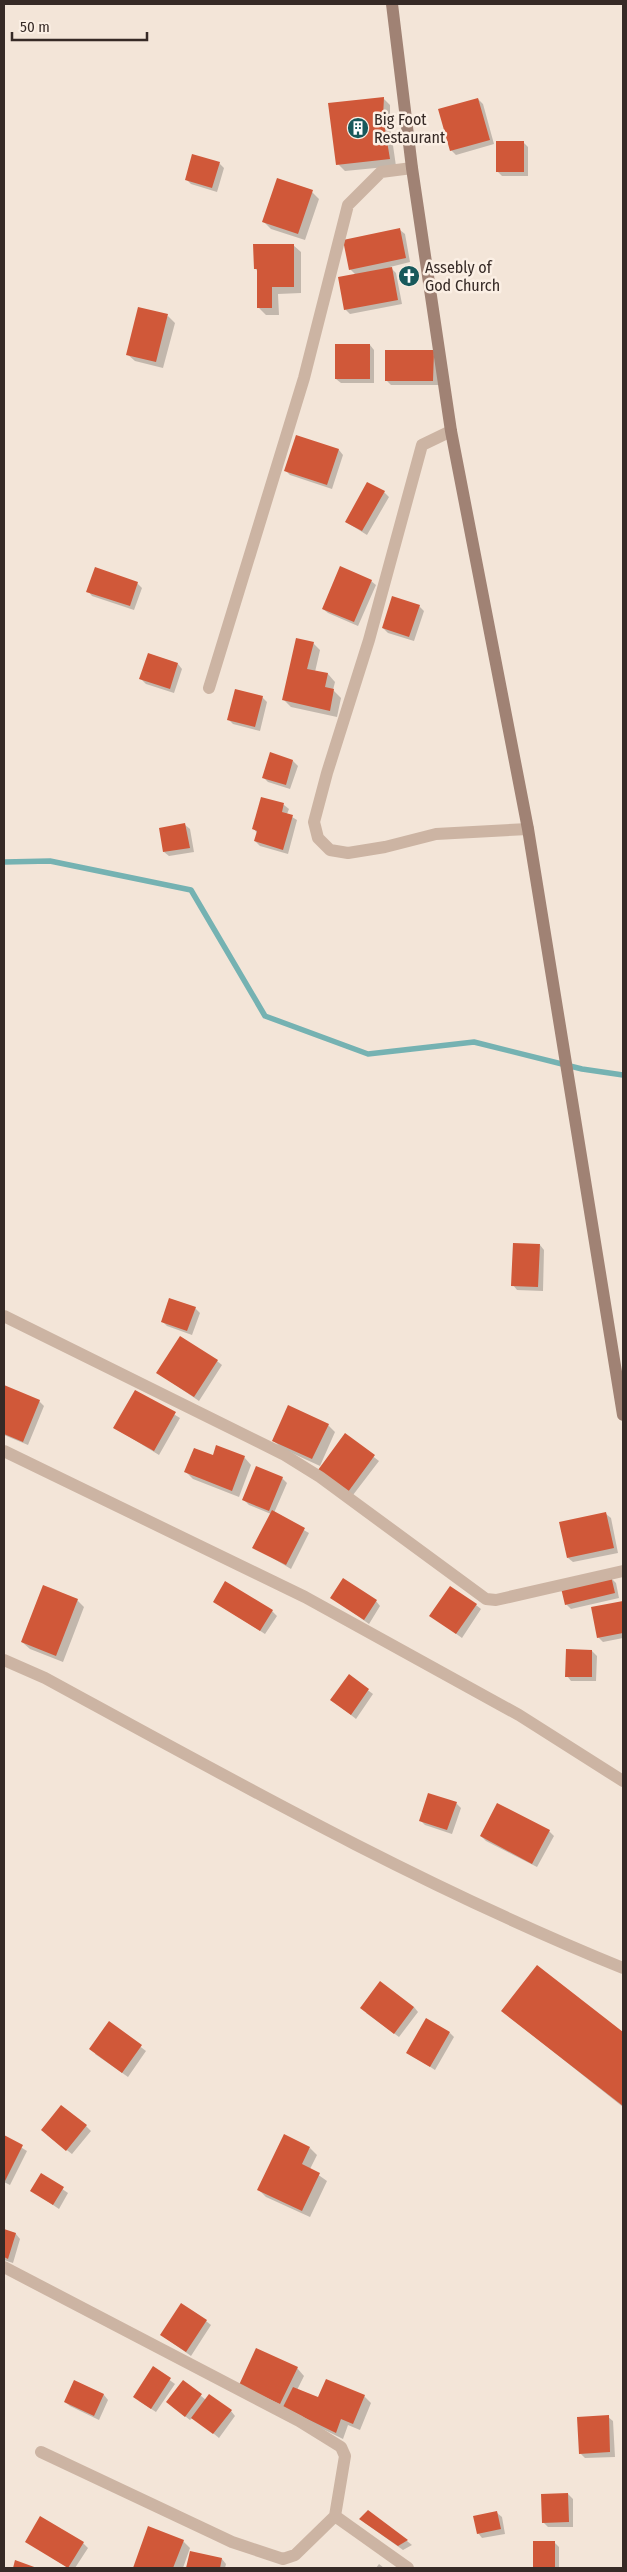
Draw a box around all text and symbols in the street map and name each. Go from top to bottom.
scale bar [12,10,148,42]
text: 50 m [20,18,50,36]
place label: Big Foot Restaurant [374,110,446,147]
building icon: Big Foot Restaurant [346,116,370,140]
place label: Assebly of God Church [425,258,500,295]
church icon: Assebly of God Church [397,264,421,288]

